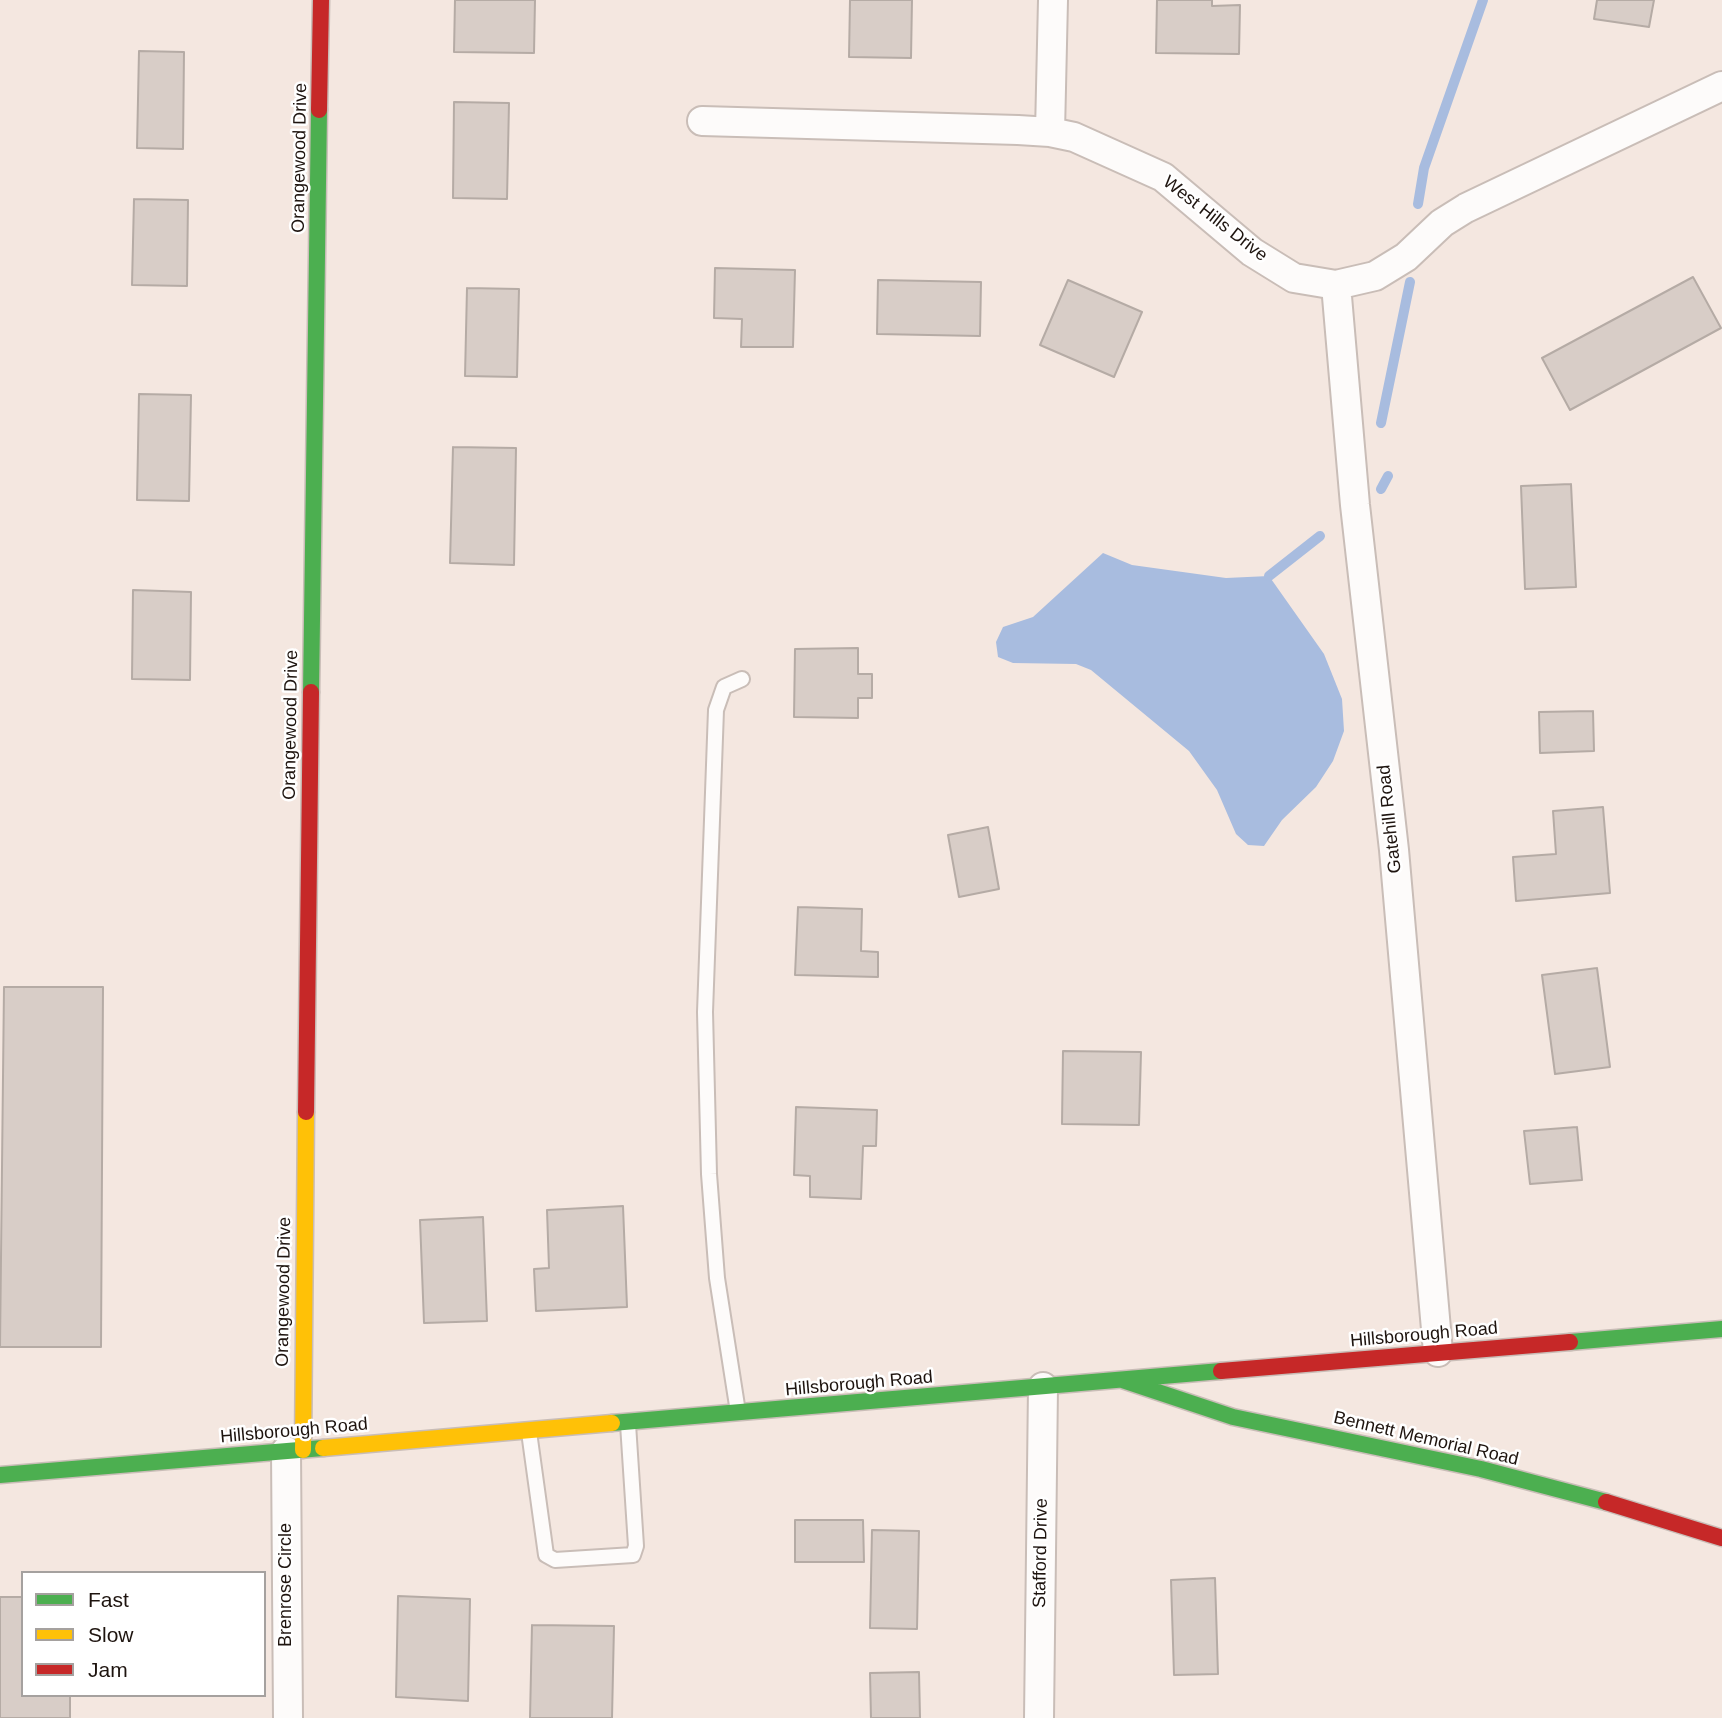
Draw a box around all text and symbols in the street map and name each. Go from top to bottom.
street label: Orangewood Drive [288,83,312,233]
street label: West Hills Drive [1158,171,1272,267]
street label: Orangewood Drive [279,650,303,800]
street label: Gatehill Road [1374,764,1406,874]
street label: Orangewood Drive [272,1217,296,1367]
street label: Hillsborough Road [1349,1318,1499,1352]
street label: Hillsborough Road [784,1367,934,1401]
street label: Bennett Memorial Road [1331,1407,1521,1471]
street label: Hillsborough Road [219,1414,369,1448]
street label: Stafford Drive [1029,1498,1053,1608]
street label: Brenrose Circle [275,1523,297,1647]
legend [21,1571,266,1697]
text: Fast [88,1588,129,1611]
text: Slow [88,1623,134,1646]
text: Jam [88,1658,128,1681]

